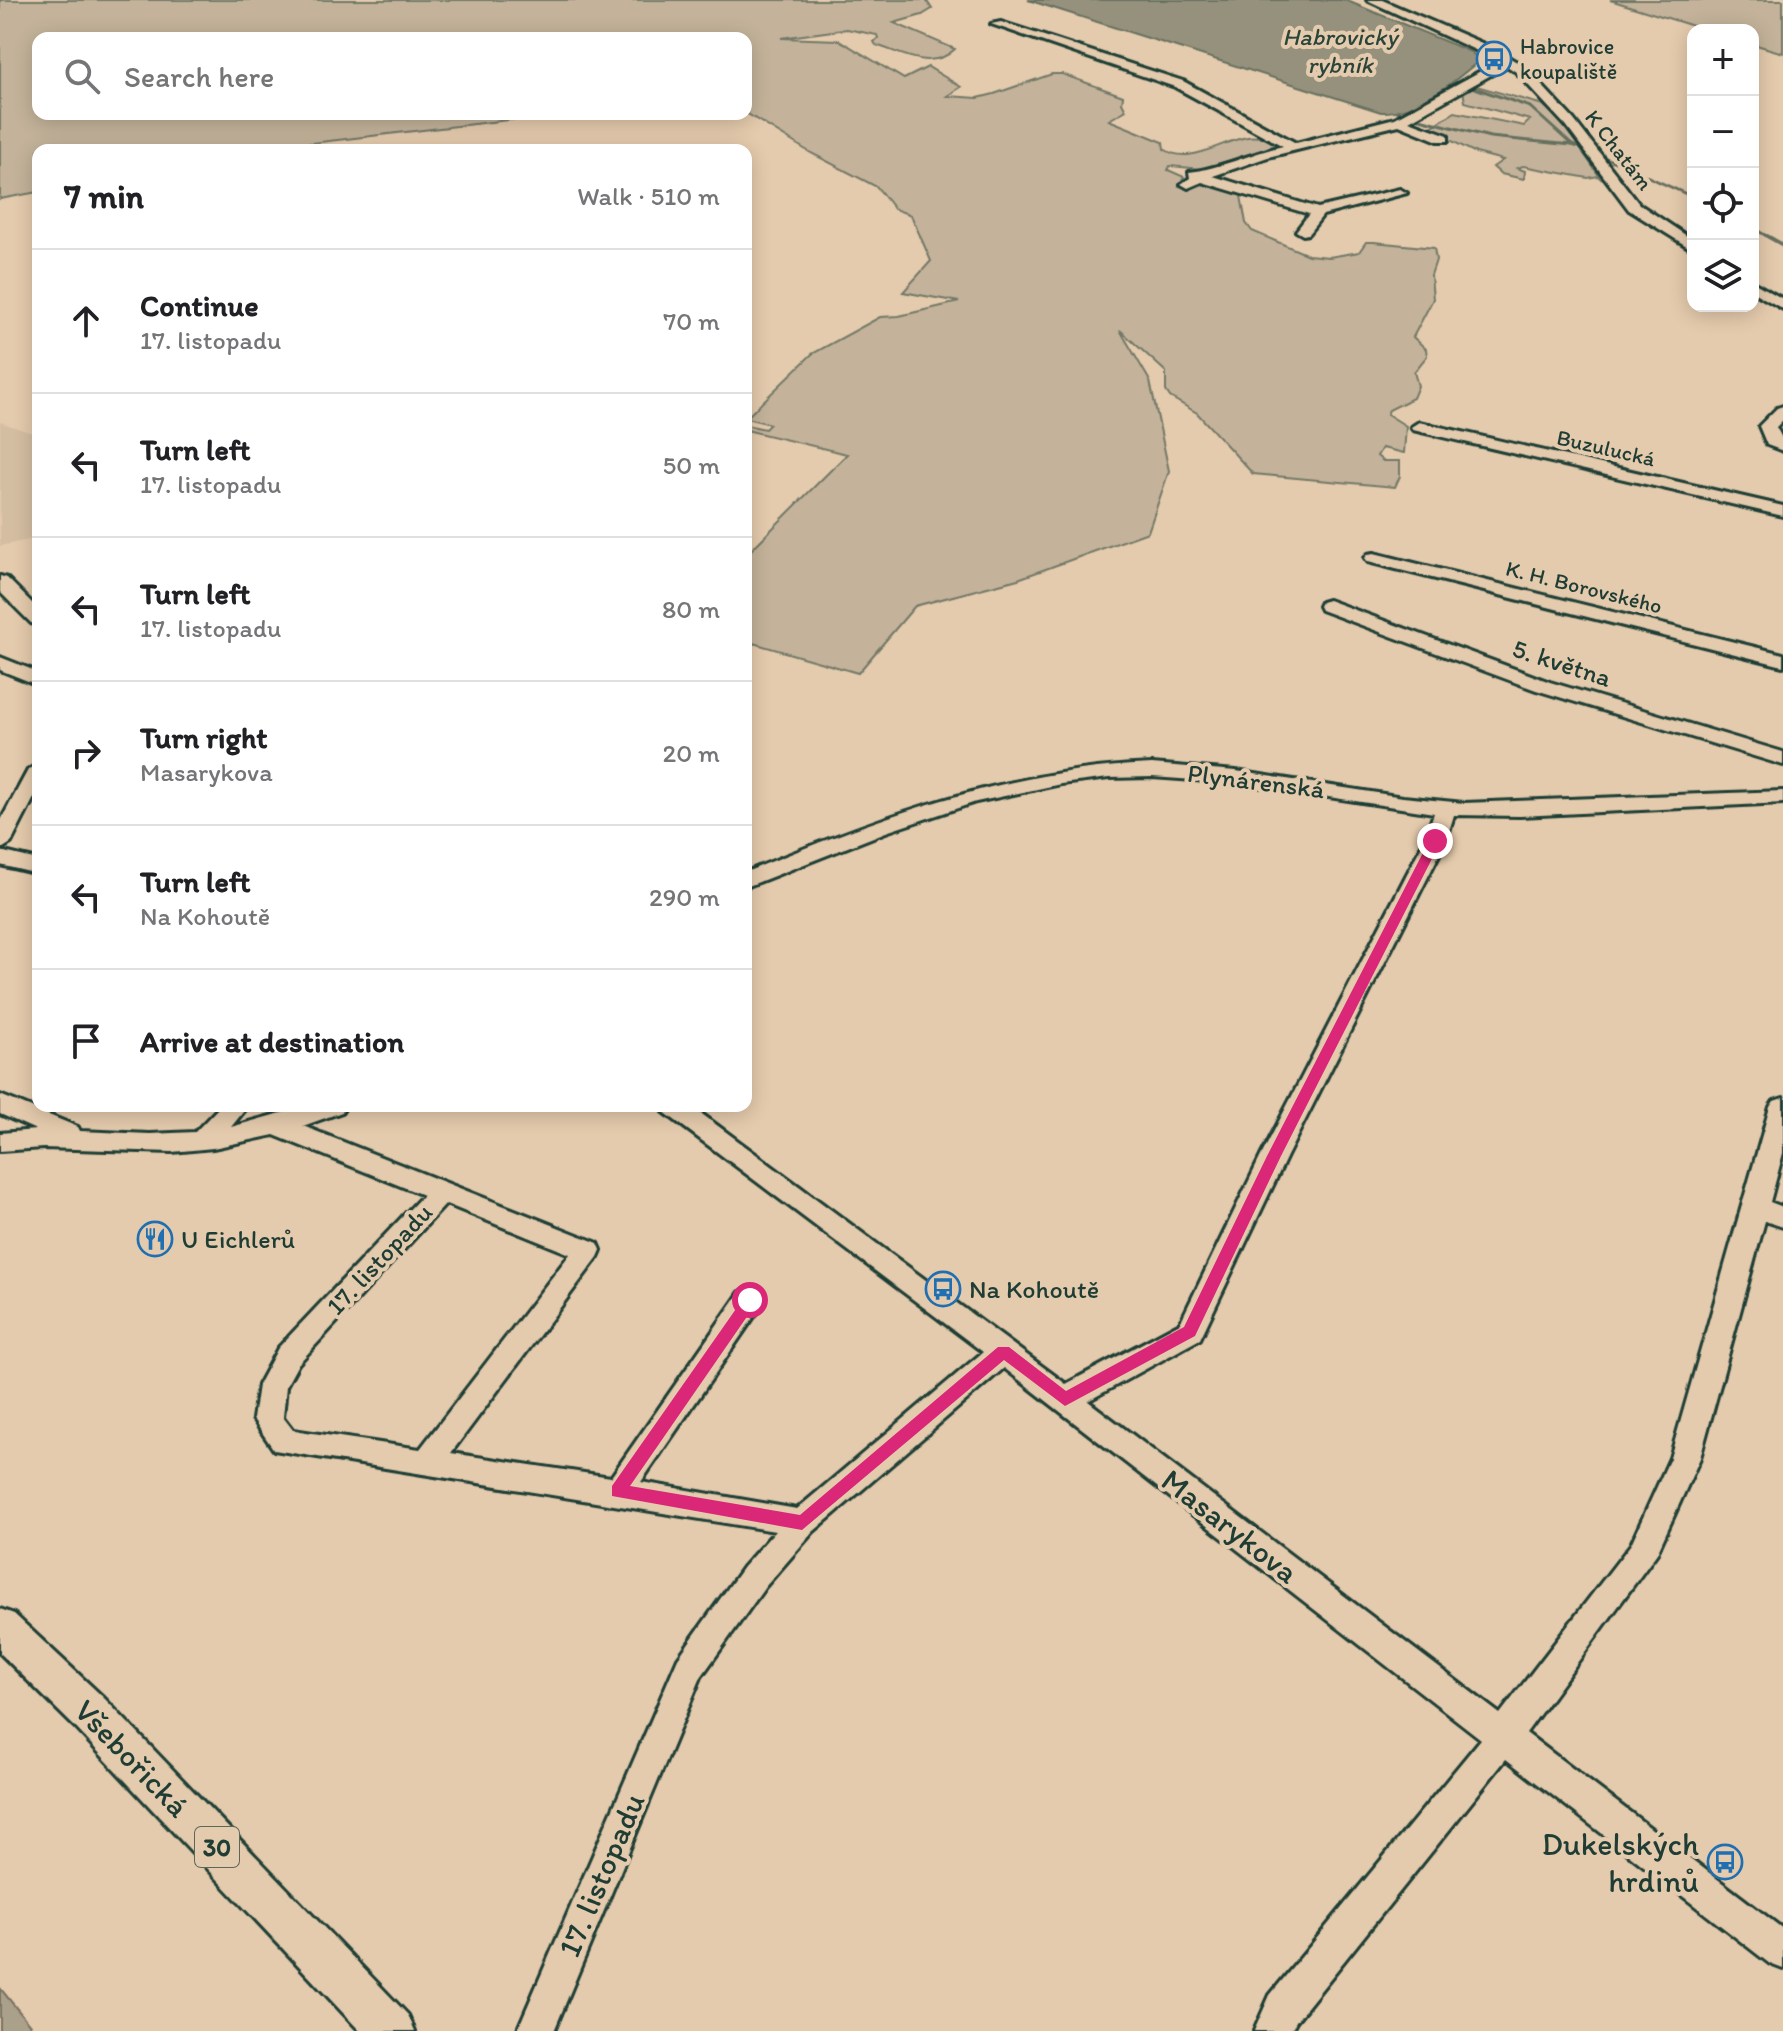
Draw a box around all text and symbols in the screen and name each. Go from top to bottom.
water label: Habrovický rybník [1283,22,1400,79]
map controls [1687,24,1759,312]
button: + [1687,24,1759,96]
search box [32,32,752,120]
place label: Habrovice koupaliště [1520,33,1617,85]
bus stop icon: Habrovice koupaliště [1475,40,1513,78]
icon: search [60,54,104,98]
text: Search here [124,58,274,95]
button: − [1687,96,1759,168]
street label: K Chatám [1579,104,1659,196]
button: locate [1687,168,1759,240]
text: 7 min [64,176,144,217]
text: Walk · 510 m [577,180,720,212]
button: layers [1687,240,1759,312]
text: Continue [140,287,259,324]
icon: ahead [64,299,108,343]
text: 70 m [663,305,720,337]
text: 17. listopadu [140,324,281,356]
street label: Buzulucká [1554,424,1658,473]
text: Turn left [140,431,251,468]
icon: left [64,443,108,487]
text: 50 m [663,449,720,481]
text: 17. listopadu [140,468,281,500]
street label: K. H. Borovského [1503,555,1665,619]
text: Turn left [140,575,251,612]
icon: left [64,587,108,631]
text: 80 m [662,593,720,625]
text: 17. listopadu [140,612,281,644]
street label: 5. května [1509,632,1616,694]
text: Turn right [140,719,268,756]
icon: right [64,731,108,775]
text: 20 m [663,737,720,769]
text: Masarykova [140,756,273,788]
street label: Plynárenská [1186,757,1327,805]
route end [1417,823,1453,859]
text: Turn left [140,863,251,900]
icon: left [64,875,108,919]
text: 290 m [649,881,720,913]
text: Na Kohoutě [140,900,270,932]
icon: arrive [64,1019,108,1063]
text: Arrive at destination [140,1023,404,1060]
street label: 17. listopadu [319,1196,439,1322]
restaurant icon: U Eichlerů [136,1220,174,1258]
place label: U Eichlerů [181,1223,295,1255]
bus stop icon: Na Kohoutě [924,1270,962,1308]
place label: Na Kohoutě [969,1273,1099,1305]
route start [732,1282,768,1318]
street label: Masarykova [1154,1461,1306,1591]
street label: Všebořická [67,1691,198,1825]
street label: 17. listopadu [550,1788,652,1962]
place label: Dukelských hrdinů [1542,1825,1699,1900]
road number: 30 [195,1827,239,1867]
bus stop icon: Dukelských hrdinů [1706,1843,1744,1881]

